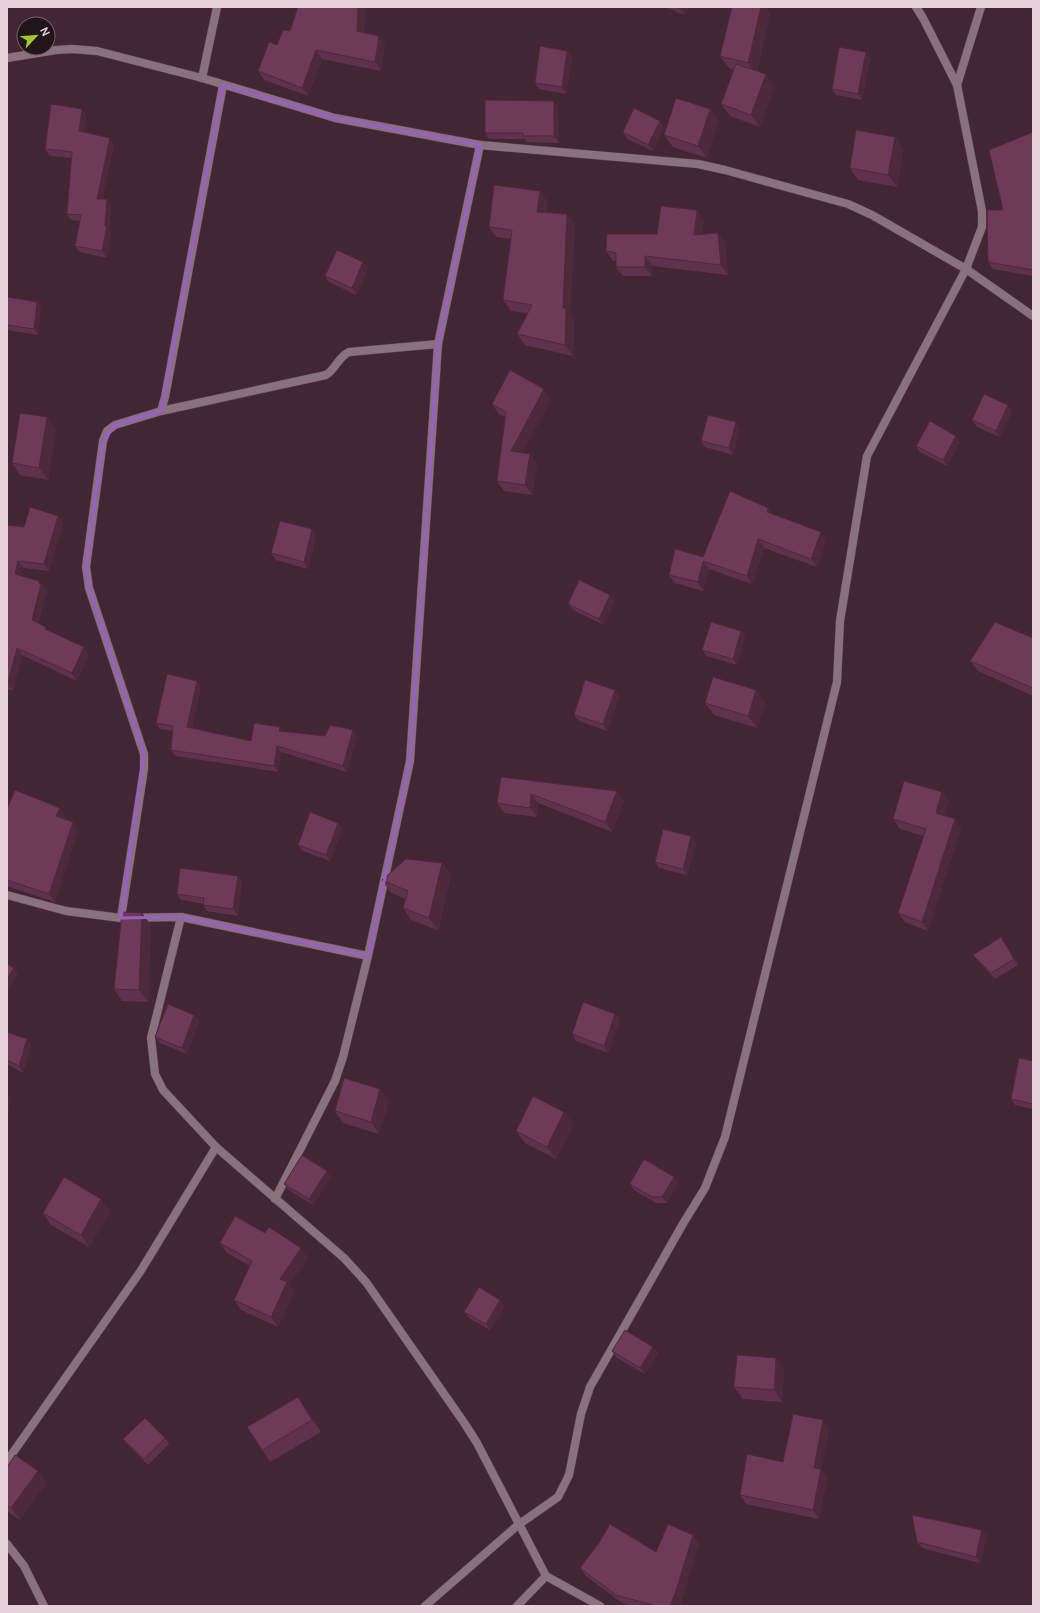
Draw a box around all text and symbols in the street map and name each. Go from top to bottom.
north arrow [16,16,56,56]
text: N [37,25,54,38]

